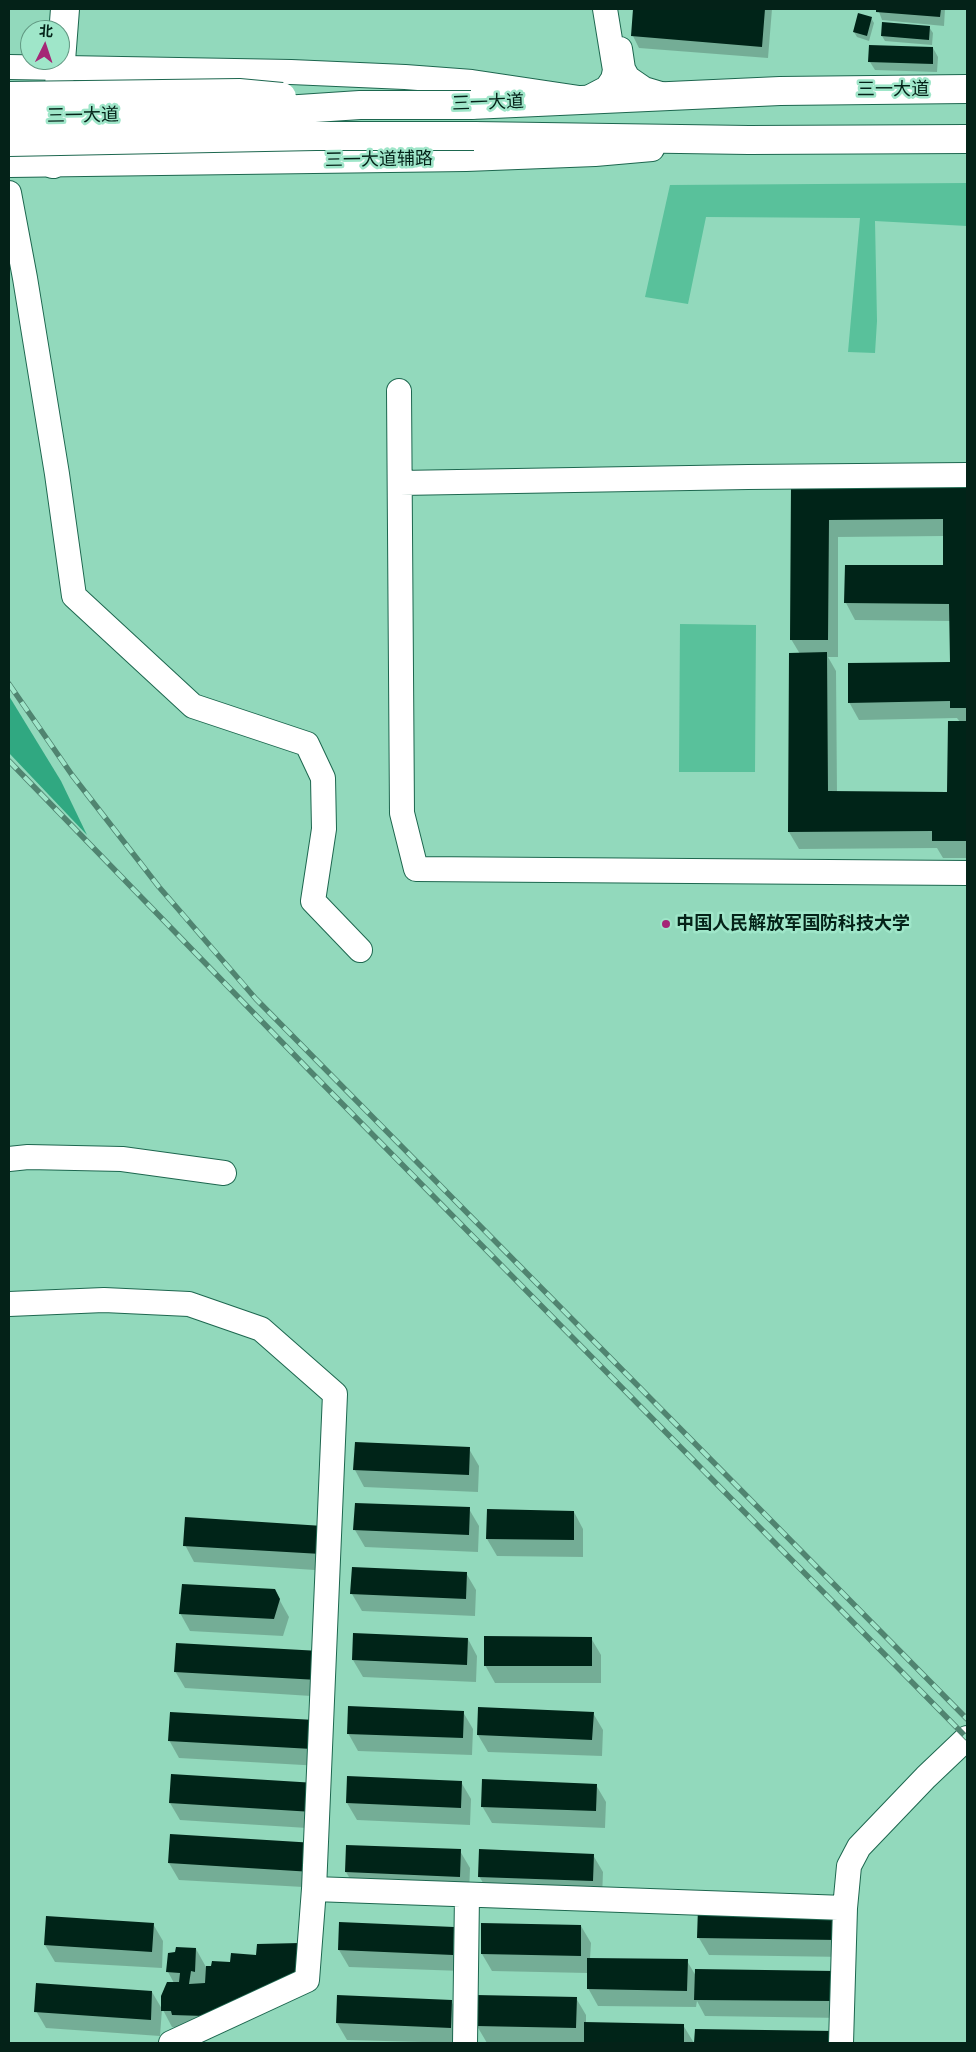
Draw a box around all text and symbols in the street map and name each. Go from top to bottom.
north arrow [20,20,70,70]
text: 北 [38,22,54,41]
street label: 三一大道 [857,79,929,101]
street label: 三一大道 [452,91,524,115]
street label: 三一大道 [47,105,119,127]
street label: 三一大道辅路 [325,148,433,172]
place label: 中国人民解放军国防科技大学 [676,913,910,935]
marker: 中国人民解放军国防科技大学 [660,918,672,930]

